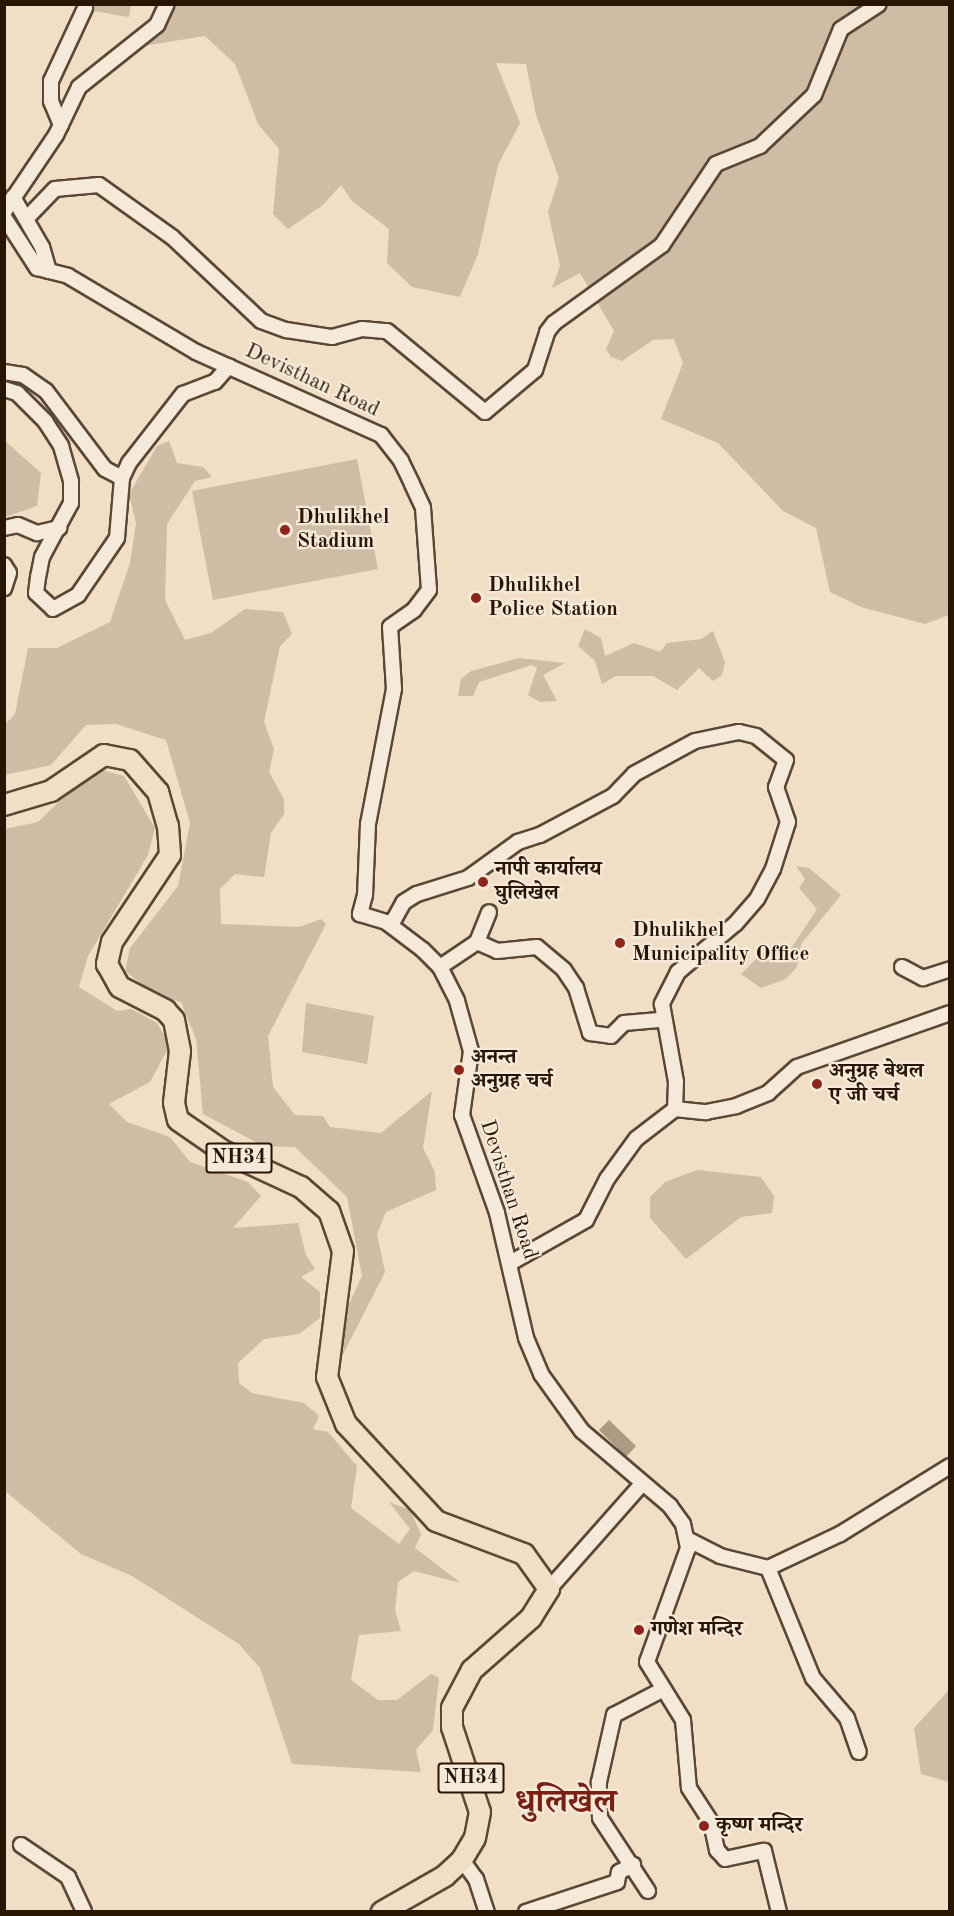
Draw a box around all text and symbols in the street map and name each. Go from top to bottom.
street label: Devisthan Road [241,339,383,423]
place label: Dhulikhel Stadium [297,505,389,555]
marker: Dhulikhel Stadium [278,523,292,537]
place label: Dhulikhel Police Station [488,573,618,623]
marker: Dhulikhel Police Station [469,591,483,605]
place label: नापी कार्यालय घुलिखेल [495,857,602,907]
marker: नापी कार्यालय घुलिखेल [476,875,490,889]
place label: Dhulikhel Municipality Office [632,918,809,968]
marker: Dhulikhel Municipality Office [613,936,627,950]
place label: अनन्त अनुग्रह चर्च [471,1045,552,1095]
place label: अनुग्रह बेथल ए जी चर्च [829,1059,923,1109]
marker: अनन्त अनुग्रह चर्च [452,1063,466,1077]
marker: अनुग्रह बेथल ए जी चर्च [810,1077,824,1091]
street label: Devisthan Road [474,1117,542,1263]
road number: NH34 [204,1141,274,1175]
place label: गणेश मन्दिर [651,1617,742,1643]
marker: गणेश मन्दिर [632,1623,646,1637]
road number: NH34 [436,1761,506,1795]
district label: धुलिखेल [515,1784,617,1824]
place label: कृष्ण मन्दिर [716,1813,803,1839]
marker: कृष्ण मन्दिर [697,1819,711,1833]

